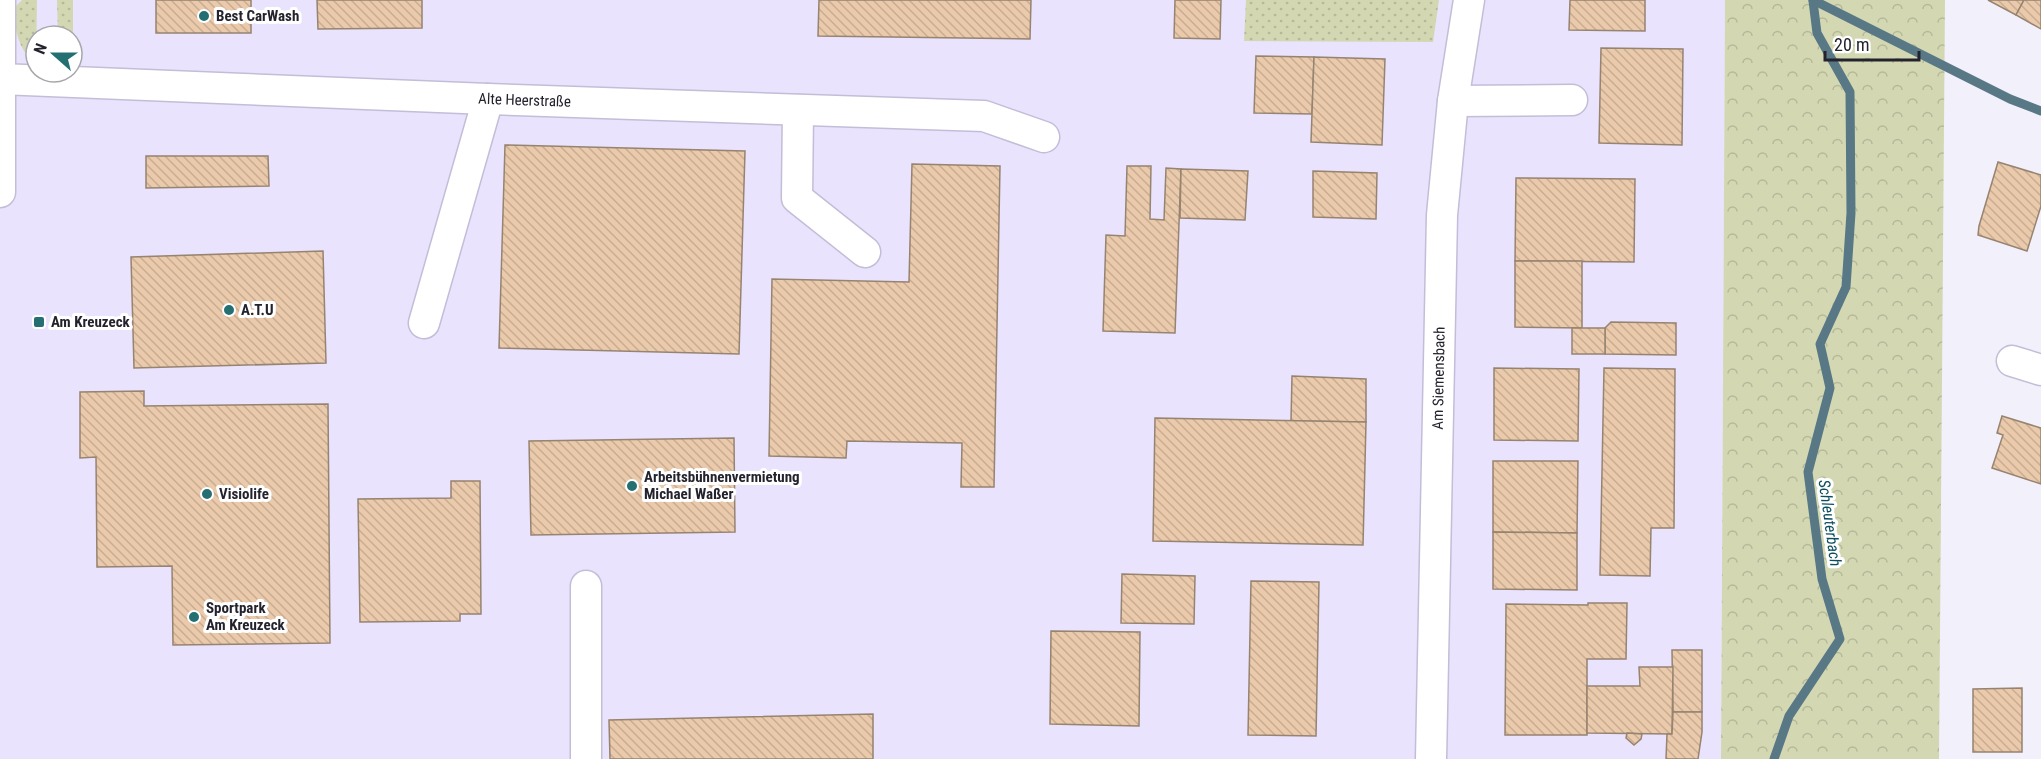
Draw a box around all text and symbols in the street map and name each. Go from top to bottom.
place label: Best CarWash [216,7,299,25]
marker: Best CarWash [197,9,211,23]
north arrow [24,24,84,84]
scale bar [1825,24,1920,62]
text: 20 m [1834,34,1869,55]
text: N [30,41,51,57]
street label: Alte Heerstraße [478,90,571,111]
place label: A.T.U [241,301,274,319]
marker: A.T.U [222,303,236,317]
place label: Am Kreuzeck [51,313,131,331]
marker: Am Kreuzeck [32,315,46,329]
street label: Am Siemensbach [1429,326,1449,430]
place label: Arbeitsbühnenvermietung Michael Waßer [644,468,800,503]
water label: Schleuterbach [1815,478,1845,568]
marker: Arbeitsbühnenvermietung Michael Waßer [625,479,639,493]
place label: Visiolife [219,485,269,503]
marker: Visiolife [200,487,214,501]
place label: Sportpark Am Kreuzeck [206,599,286,634]
marker: Sportpark Am Kreuzeck [187,610,201,624]

